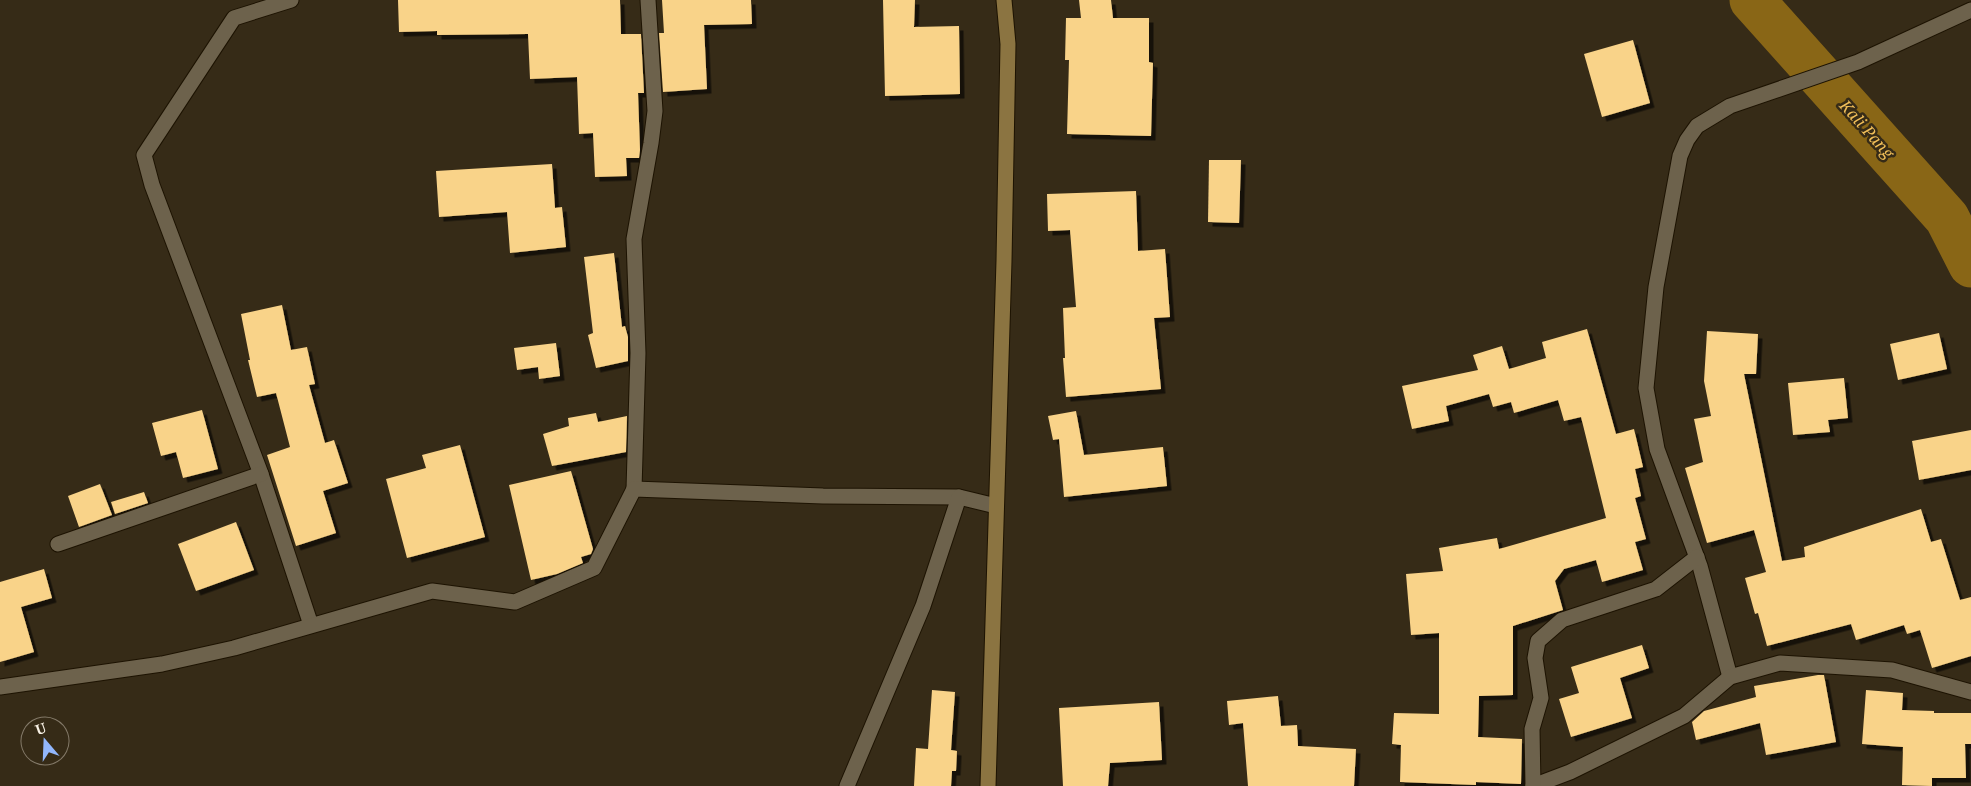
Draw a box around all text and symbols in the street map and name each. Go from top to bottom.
water label: Kali Pang [1834,94,1900,164]
north arrow [20,716,70,766]
text: U [33,717,49,739]

